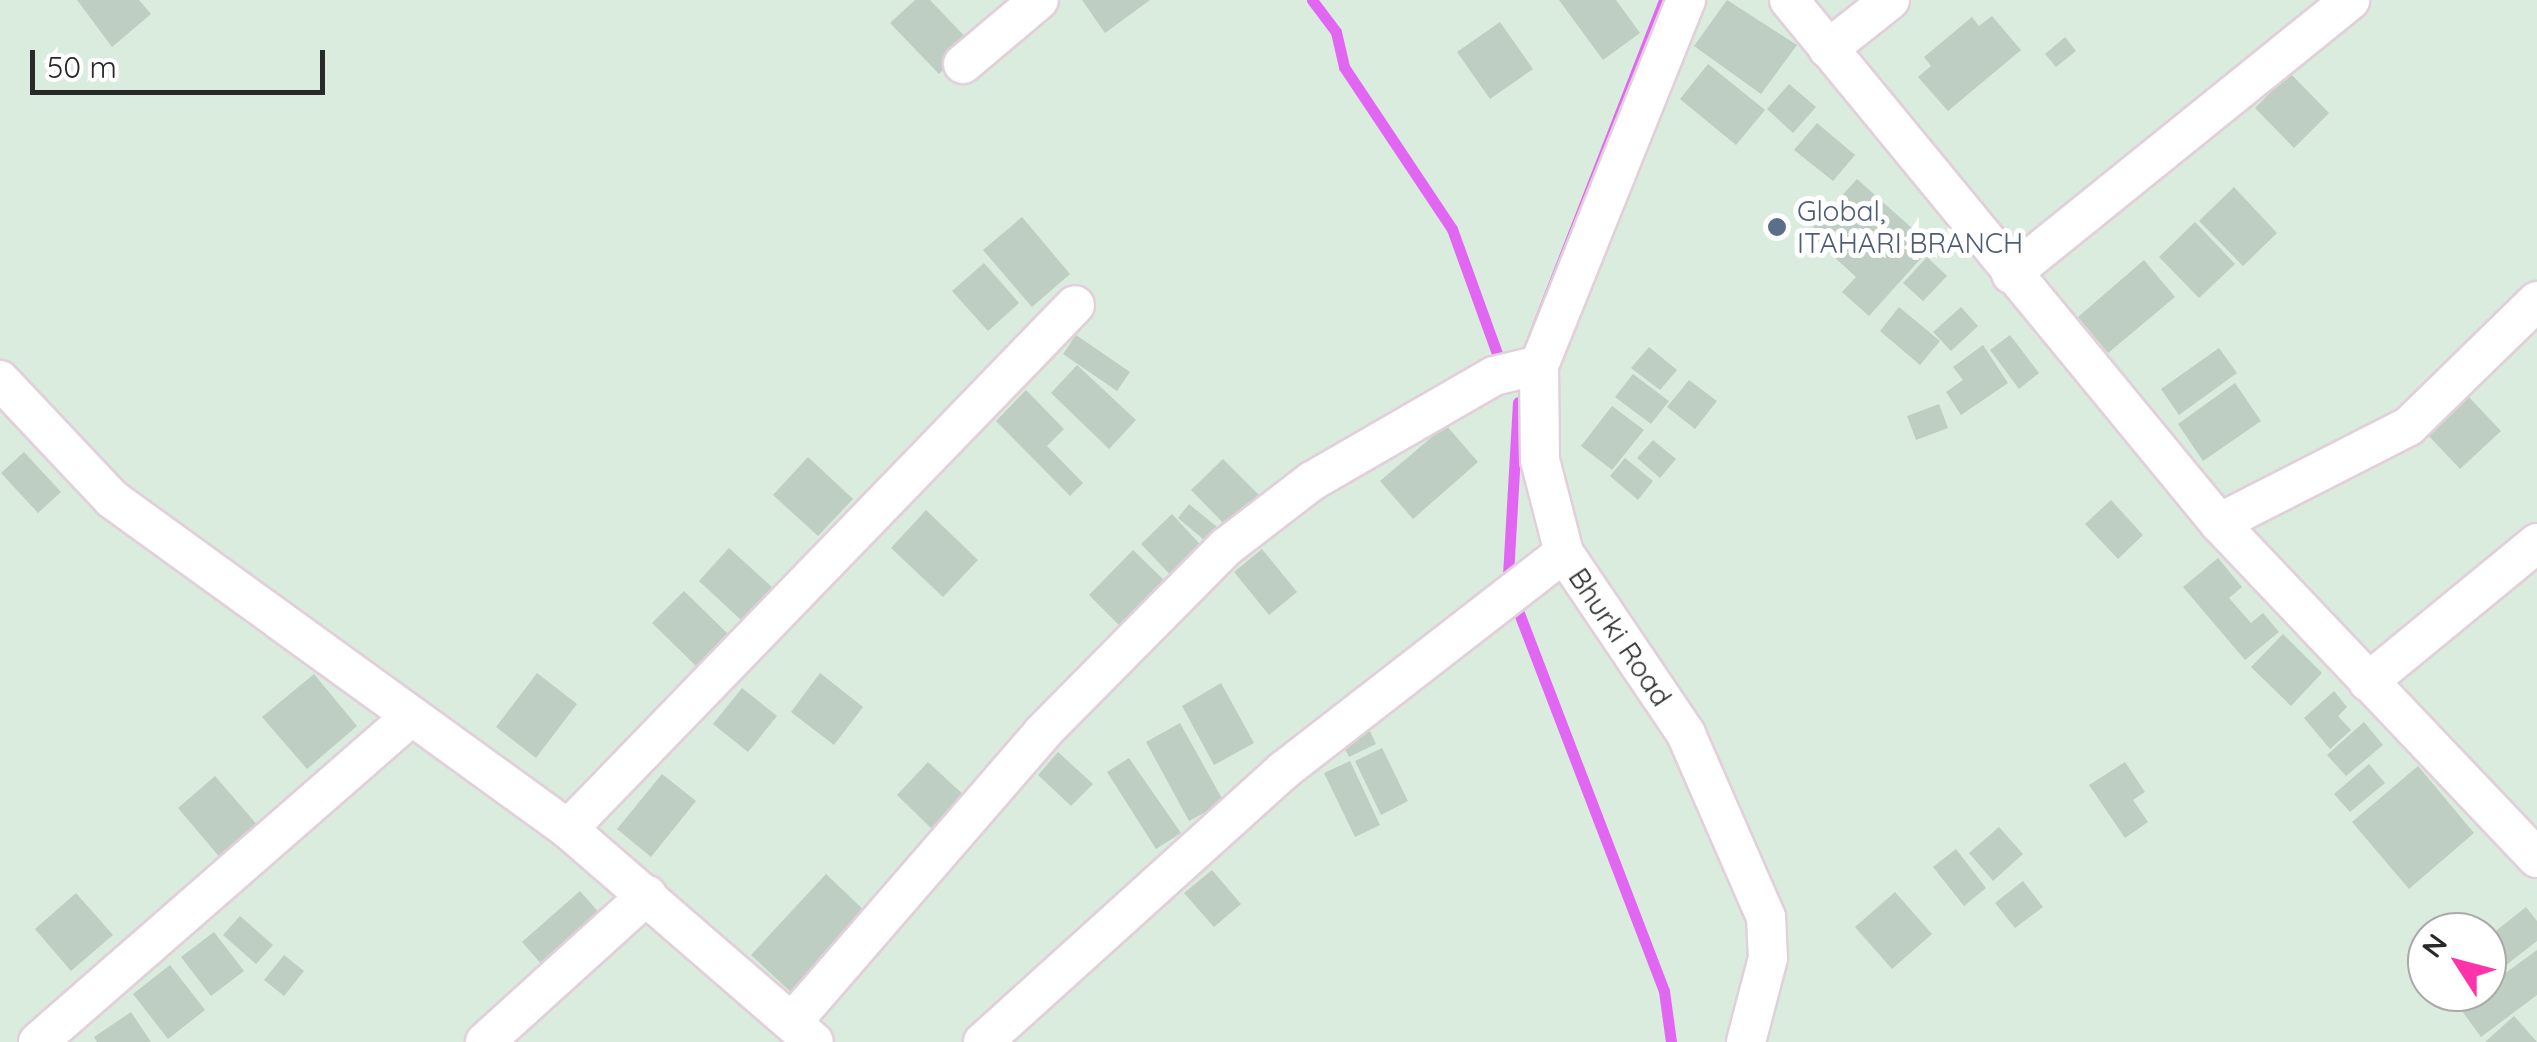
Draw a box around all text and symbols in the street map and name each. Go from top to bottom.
scale bar [35,30,330,92]
text: 50 m [47,48,117,86]
place label: Global, ITAHARI BRANCH [1797,194,2023,260]
marker: Global, ITAHARI BRANCH [1766,216,1788,238]
street label: Bhurki Road [1562,562,1678,712]
north arrow [2407,912,2507,1012]
text: N [2414,927,2454,964]

